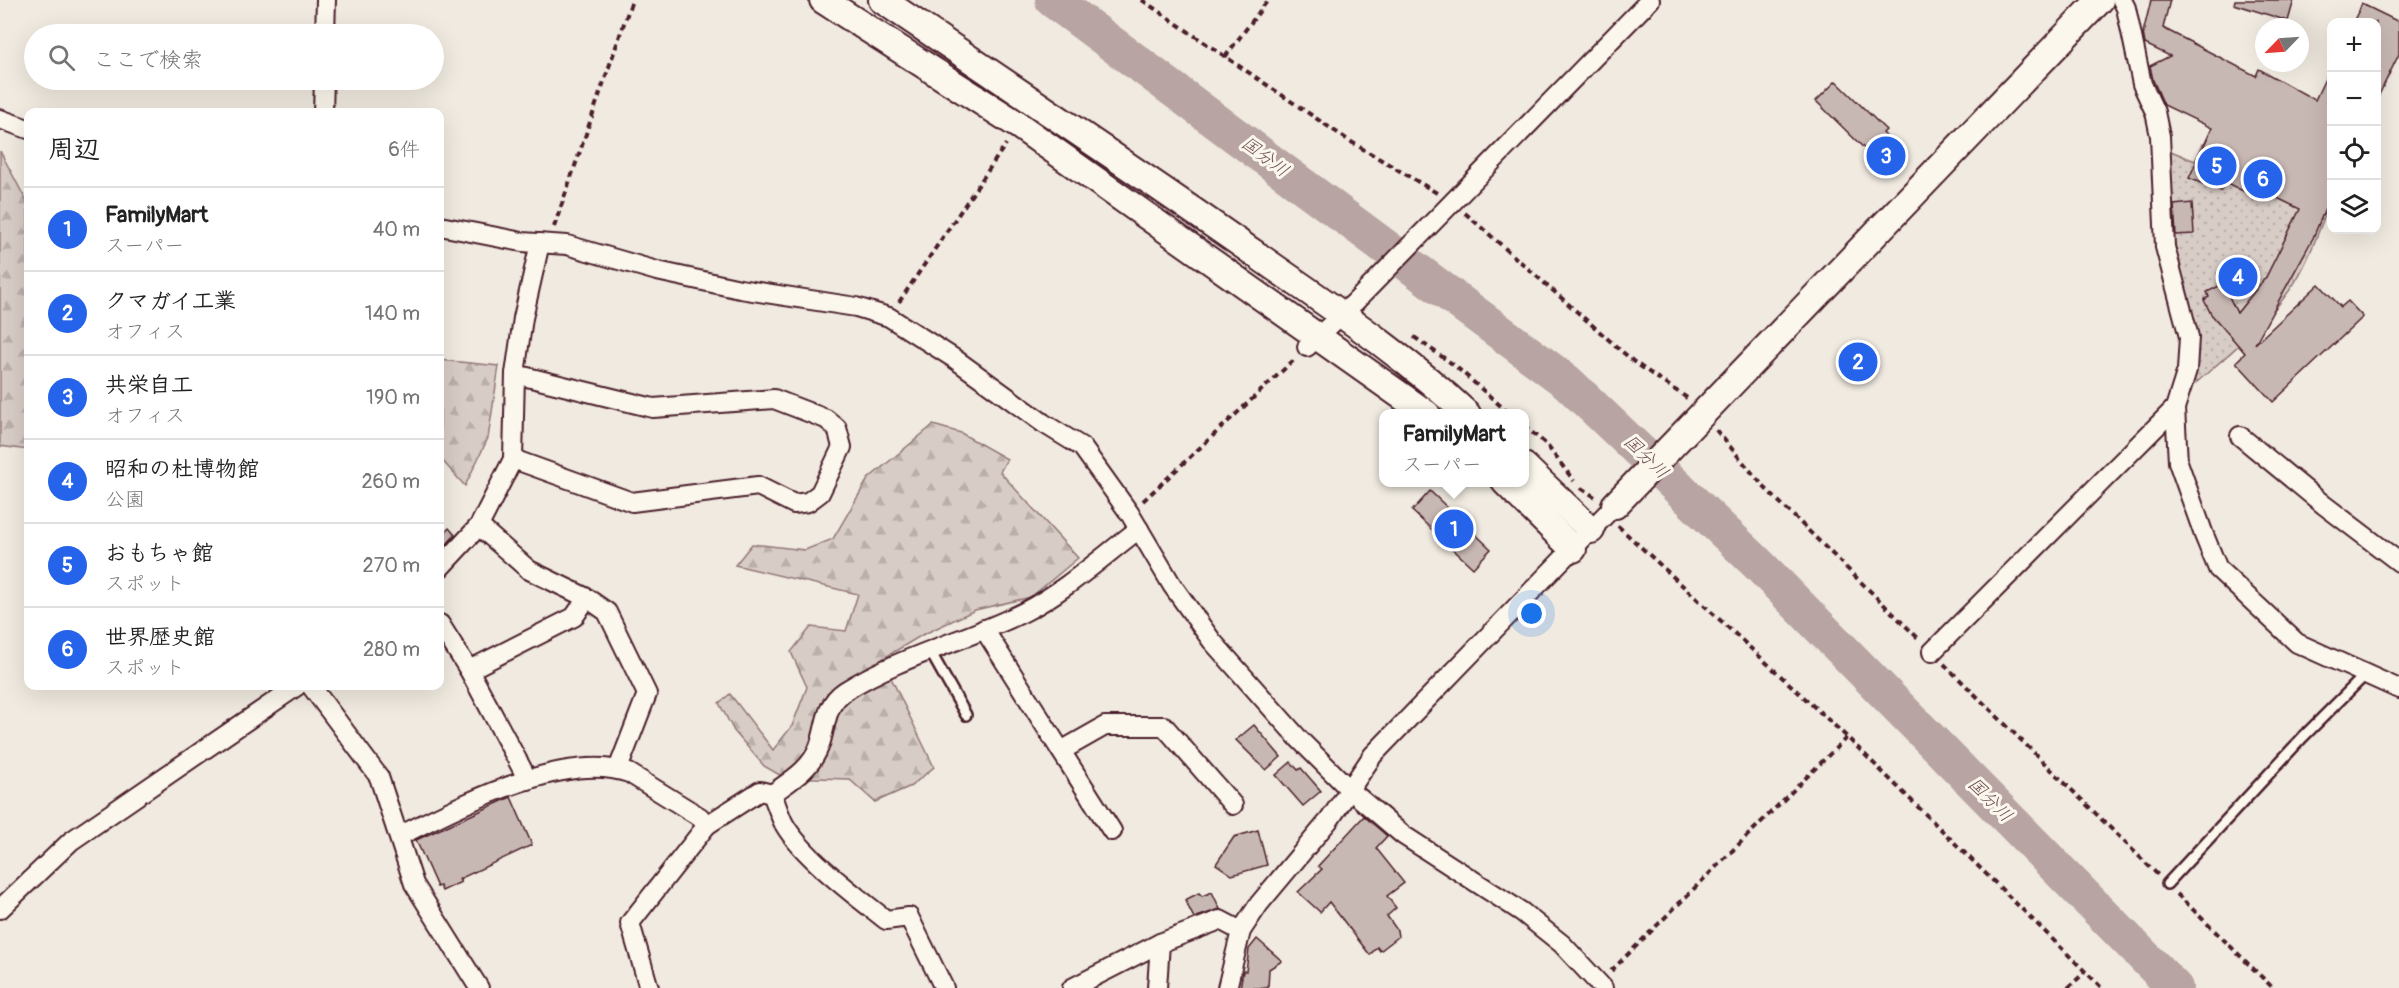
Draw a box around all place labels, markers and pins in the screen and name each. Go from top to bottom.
pin: 3 [1866,134,1906,178]
pin: 5 [2198,144,2236,188]
pin: 6 [2244,156,2282,201]
pin: 4 [2218,254,2258,300]
pin: 2 [1838,340,1878,385]
pin: 1 [1434,506,1474,552]

